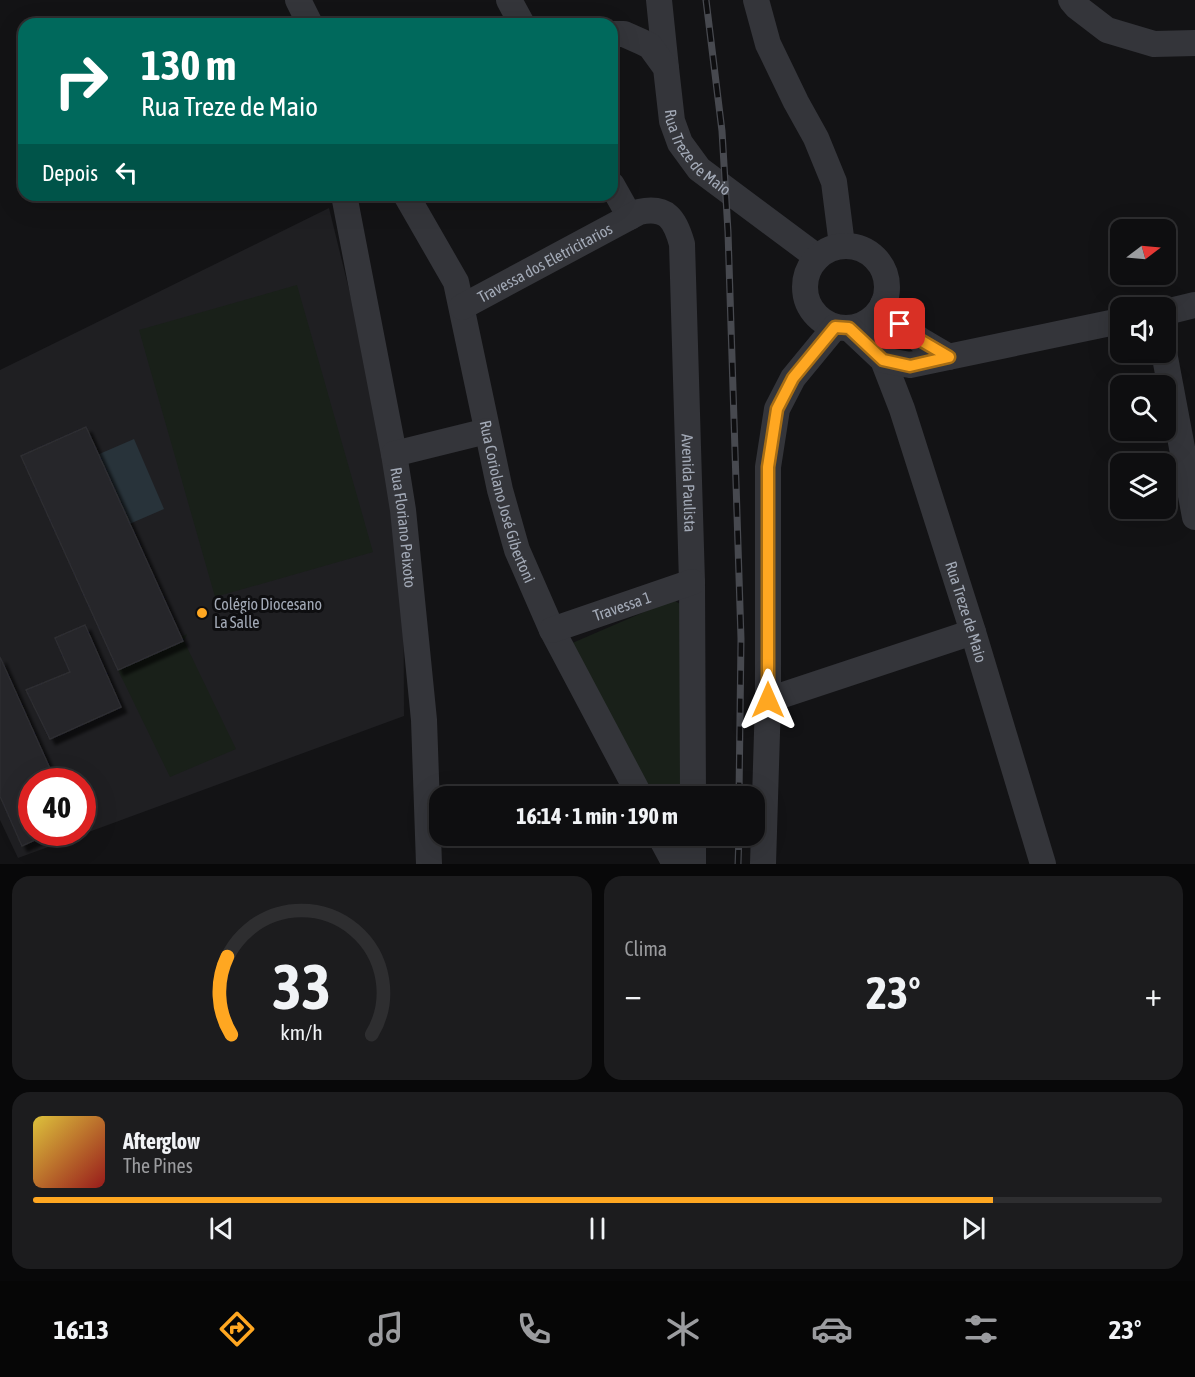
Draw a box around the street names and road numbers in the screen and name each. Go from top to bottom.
street label: Rua Treze de Maio [662,108,735,199]
street label: Travessa dos Eletricitarios [474,219,616,306]
street label: Rua Coriolano José Gibertoni [477,419,539,585]
street label: Avenida Paulista [679,433,700,533]
street label: Rua Floriano Peixoto [387,466,420,589]
street label: Rua Treze de Maio [942,559,991,665]
street label: Travessa 1 [591,588,653,624]

